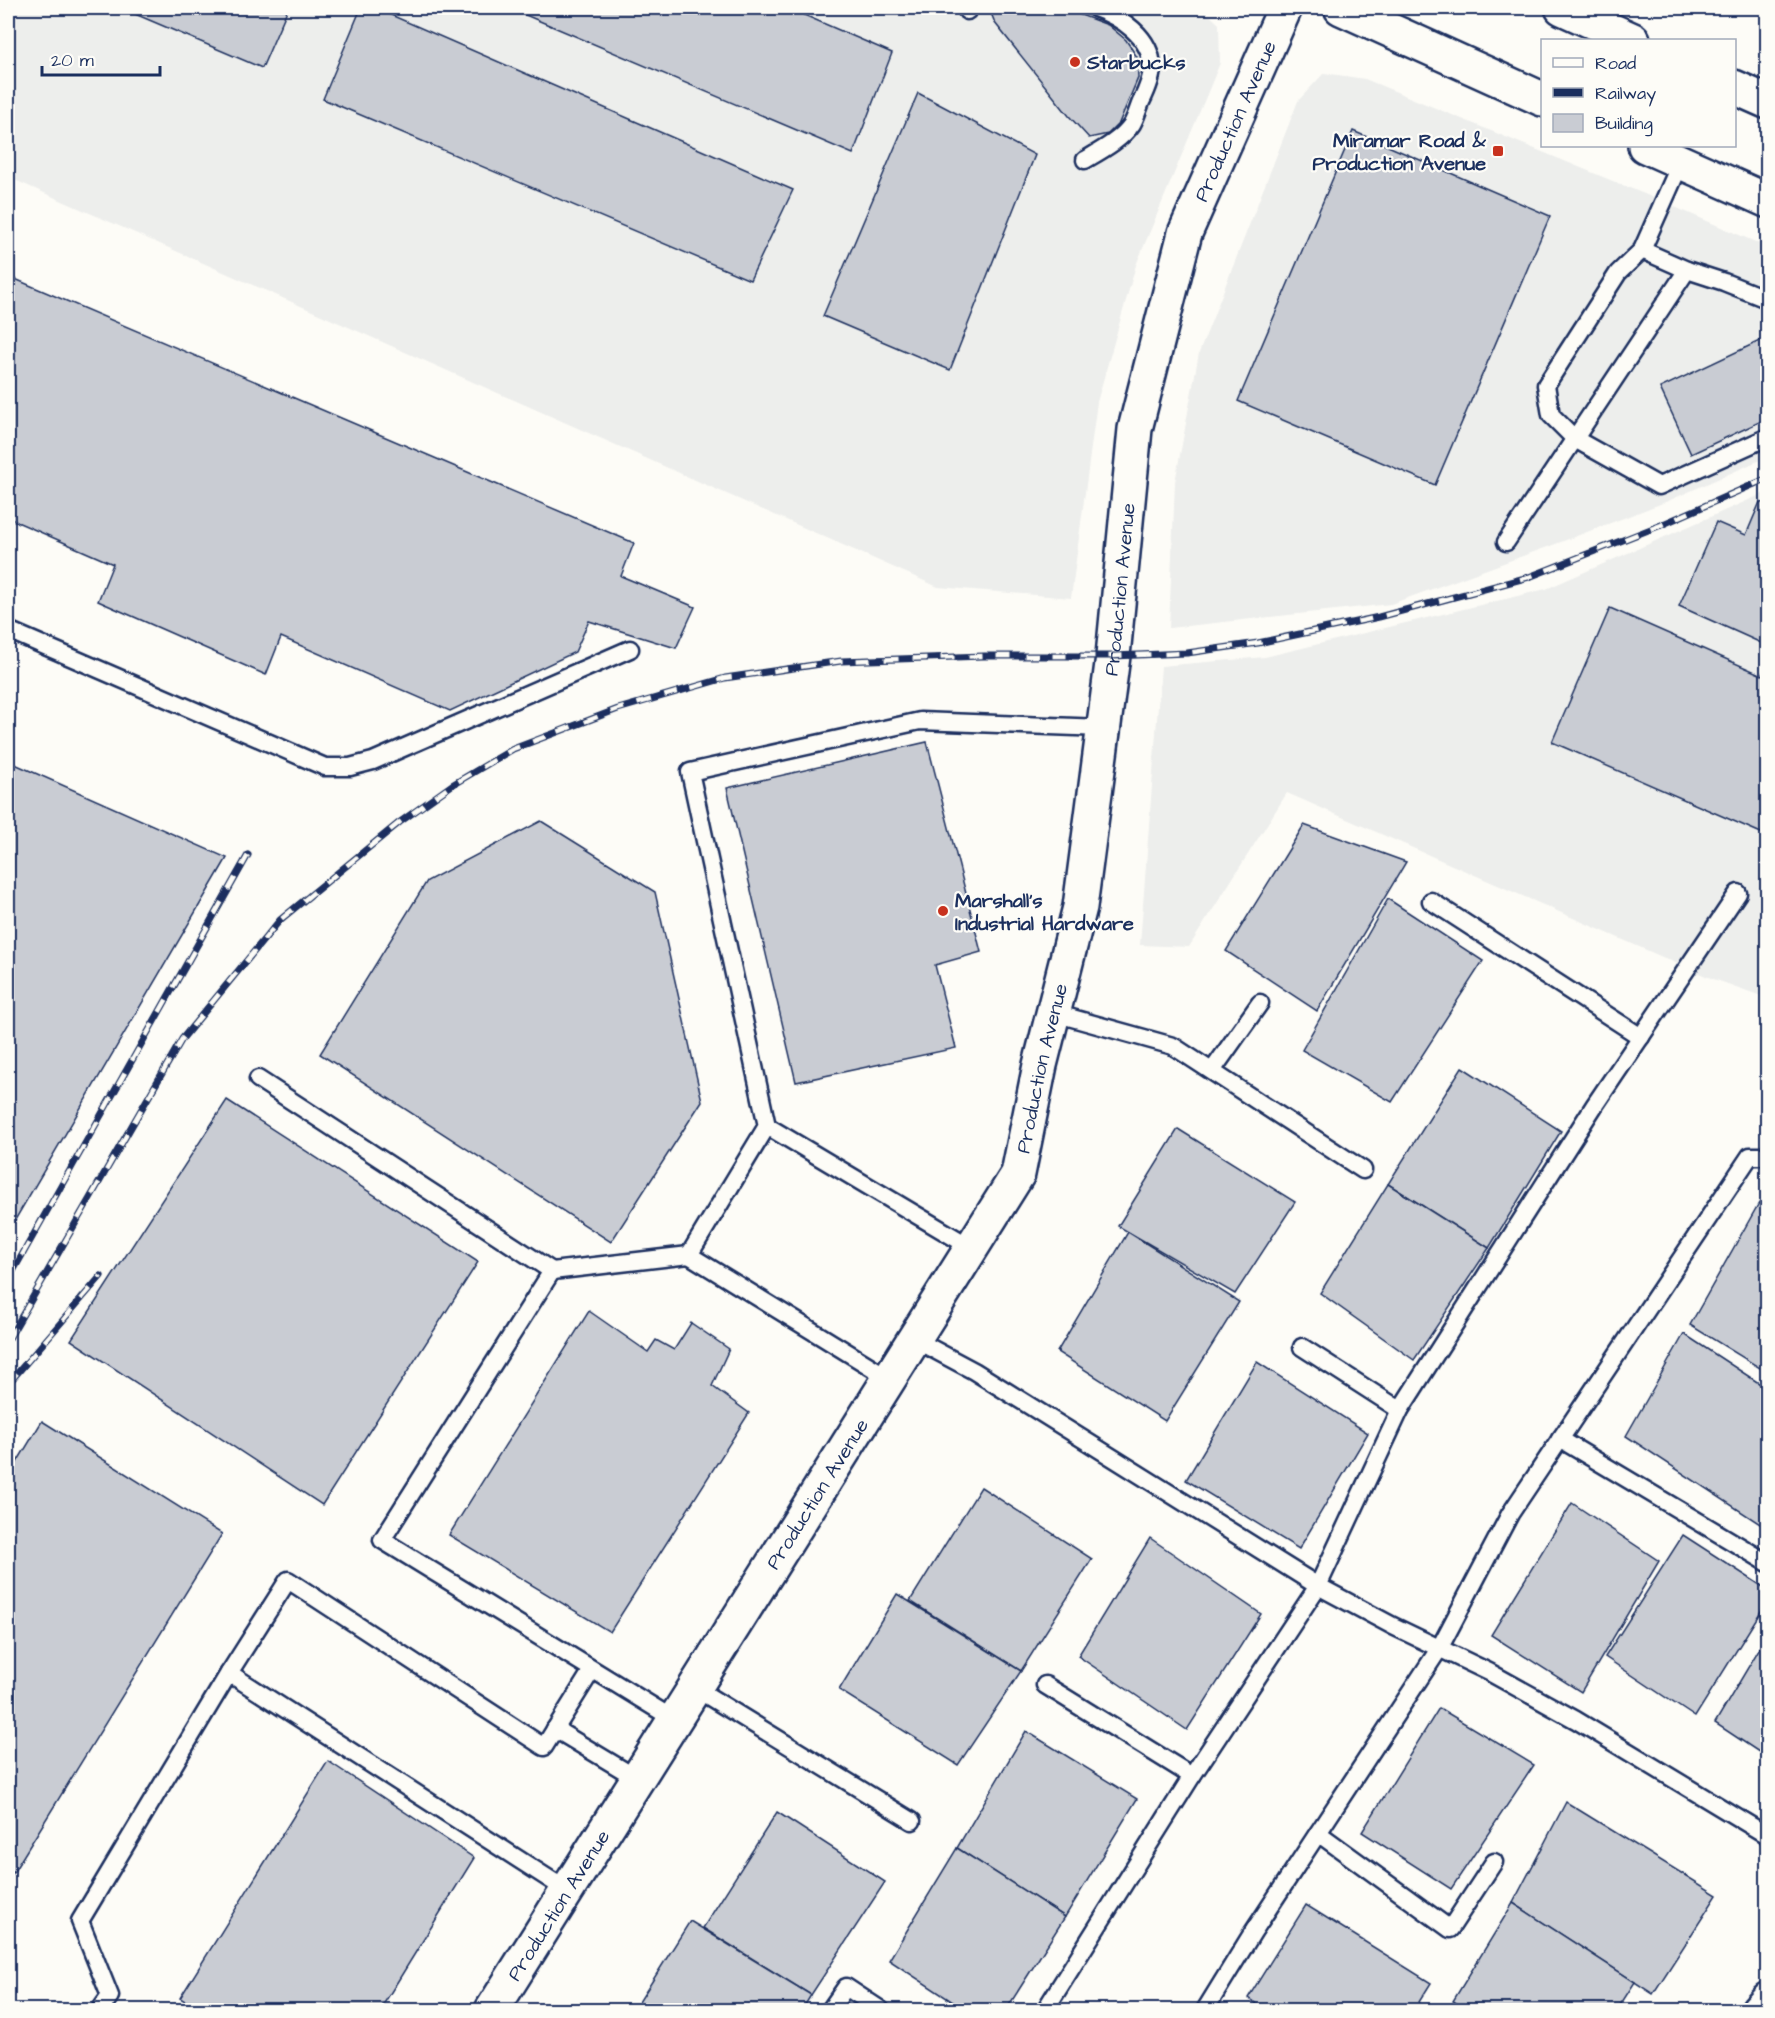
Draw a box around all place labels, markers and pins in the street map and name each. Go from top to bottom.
place label: Starbucks [1086,49,1186,77]
marker: Starbucks [1068,55,1082,69]
place label: Miramar Road & Production Avenue [1313,127,1487,178]
marker: Miramar Road & Production Avenue [1491,144,1505,158]
place label: Marshall's Industrial Hardware [955,887,1134,938]
marker: Marshall's Industrial Hardware [936,904,950,918]

